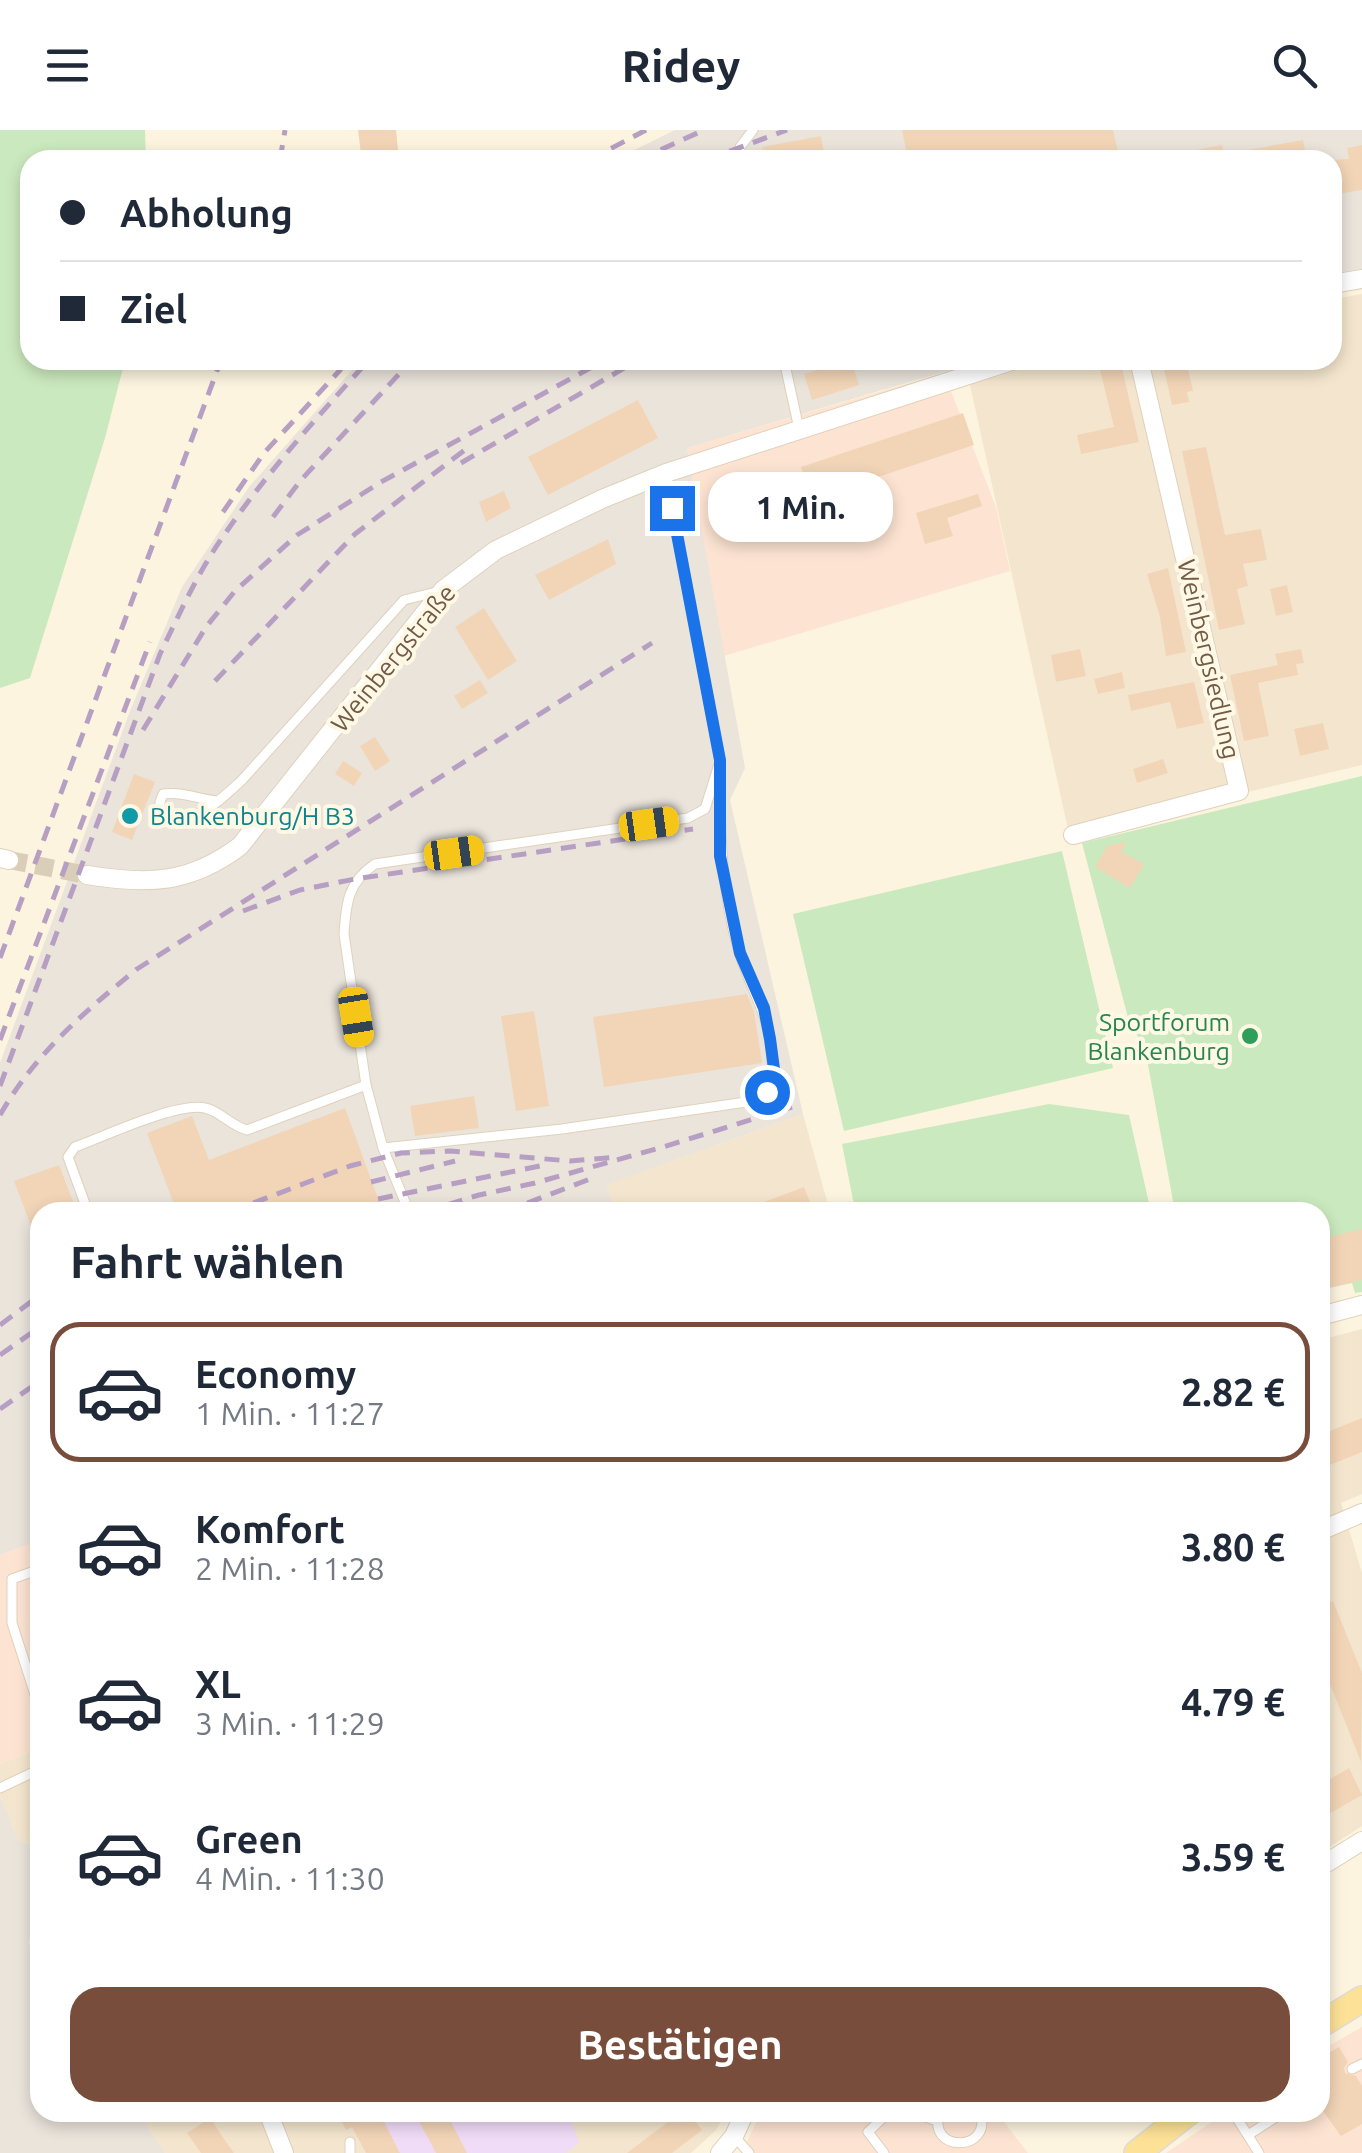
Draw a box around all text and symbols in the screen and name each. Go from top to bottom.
icon: menu [40,38,95,93]
icon: search [1267,38,1322,93]
text: Ridey [622,40,740,91]
text: Abholung [120,192,293,234]
text: Ziel [120,288,187,330]
callout: 1 Min. [707,473,892,543]
route end [650,486,695,531]
text: 1 Min. [756,489,845,525]
street label: Weinbergsiedlung [1172,556,1246,762]
street label: Weinbergstraße [325,579,461,737]
place label: Blankenburg/H B3 [150,802,355,830]
marker: Blankenburg/H B3 [119,805,141,827]
car [617,805,681,843]
car [422,834,486,872]
car [336,985,376,1049]
place label: Sportforum Blankenburg [1087,1008,1230,1065]
marker: Sportforum Blankenburg [1239,1025,1261,1047]
route start [745,1070,790,1115]
text: Fahrt wählen [70,1236,345,1287]
icon: car [75,1347,165,1437]
text: Economy [195,1353,356,1395]
text: 2.82 € [1181,1371,1285,1413]
text: 1 Min. · 11:27 [195,1395,385,1431]
icon: car [75,1502,165,1592]
text: Komfort [195,1508,345,1550]
text: 3.80 € [1181,1526,1285,1568]
text: 2 Min. · 11:28 [195,1550,385,1586]
icon: car [75,1657,165,1747]
text: XL [195,1663,241,1705]
text: 4.79 € [1181,1681,1285,1723]
text: 3 Min. · 11:29 [195,1705,385,1741]
icon: car [75,1812,165,1902]
text: Green [195,1818,303,1860]
text: 3.59 € [1181,1836,1285,1878]
text: 4 Min. · 11:30 [195,1860,385,1896]
button: Bestätigen [70,1987,1290,2102]

